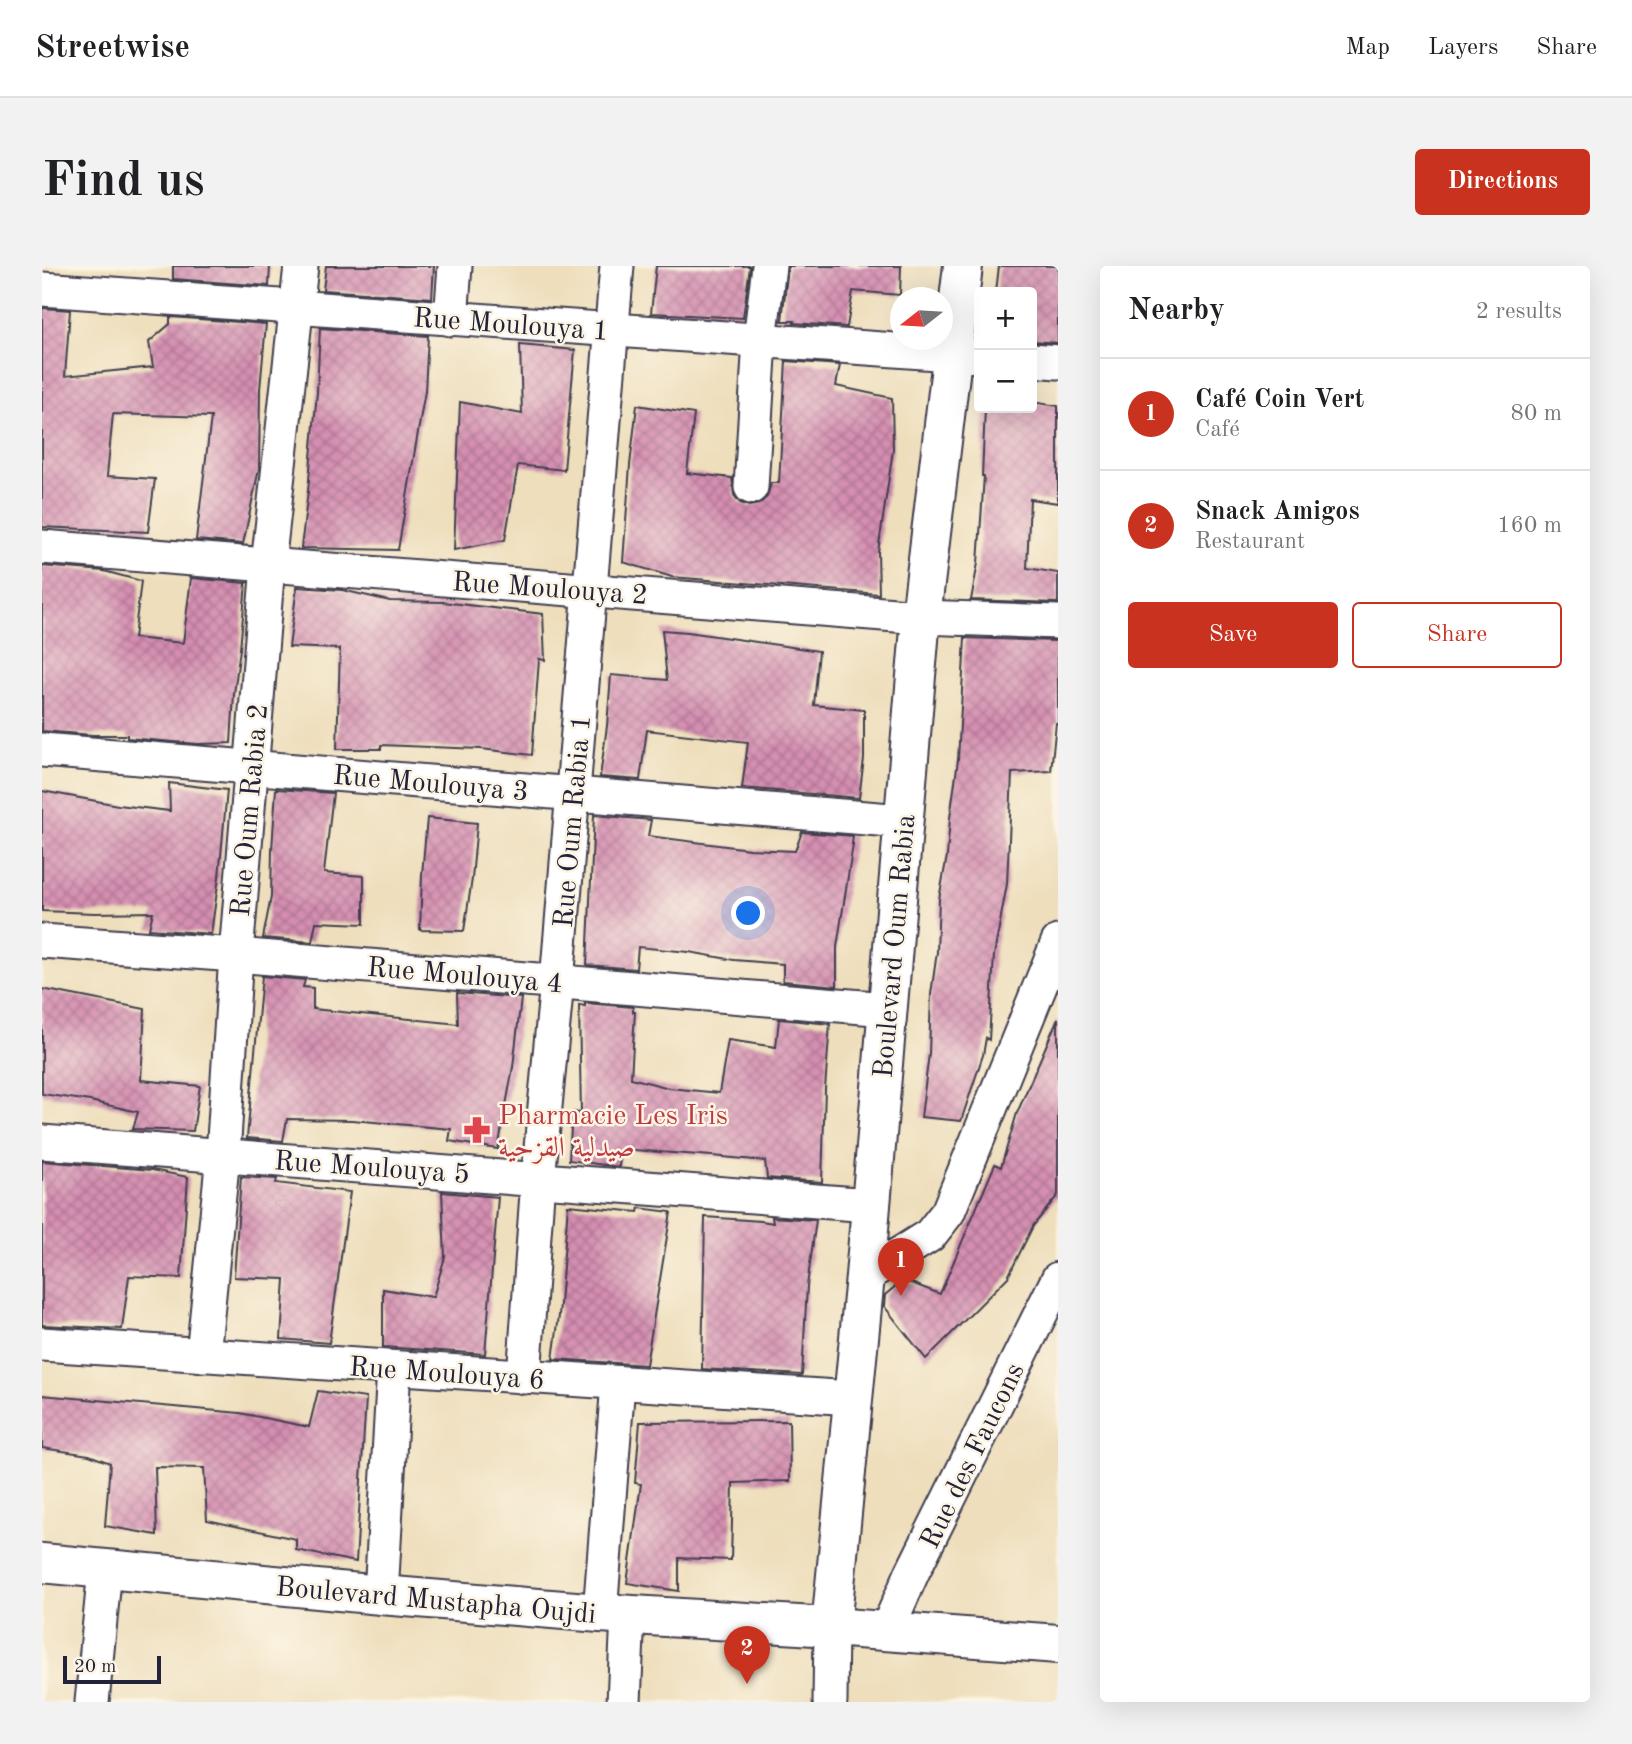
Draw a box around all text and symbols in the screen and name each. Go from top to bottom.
text: Streetwise [35,32,190,65]
text: Map [1346,36,1390,60]
text: Layers [1428,36,1498,60]
text: Share [1536,36,1597,60]
button: Directions [1415,149,1590,215]
text: Find us [42,158,205,207]
north arrow [890,287,953,350]
map controls [974,287,1037,413]
button: + [974,287,1037,350]
text: Nearby [1128,296,1225,326]
text: 2 results [1476,300,1562,323]
street label: Rue Moulouya 1 [412,305,610,347]
button: − [974,350,1037,413]
text: Café Coin Vert [1195,387,1364,413]
text: 1 [1144,402,1158,425]
text: 80 m [1511,402,1562,425]
text: Café [1195,418,1240,441]
text: Snack Amigos [1195,499,1360,525]
text: 2 [1144,514,1158,537]
text: 160 m [1497,514,1562,537]
text: Restaurant [1195,530,1305,553]
street label: Rue Moulouya 2 [451,569,649,611]
button: Save [1128,602,1338,668]
button: Share [1352,602,1562,668]
street label: Rue Oum Rabia 2 [228,702,274,918]
street label: Rue Oum Rabia 1 [551,713,597,929]
street label: Rue Moulouya 3 [332,762,530,807]
street label: Boulevard Oum Rabia [871,813,921,1079]
your location [731,896,765,930]
street label: Rue Moulouya 4 [366,954,564,999]
place label: Pharmacie Les Iris صيدلية القزحية [498,1103,728,1164]
pharmacy icon: Pharmacie Les Iris صيدلية القزحية [462,1115,492,1145]
street label: Rue Moulouya 5 [273,1148,471,1190]
pin: 1 [878,1238,924,1296]
street label: Rue Moulouya 6 [348,1354,546,1396]
street label: Rue des Faucons [917,1359,1031,1553]
street label: Boulevard Mustapha Oujdi [274,1574,597,1630]
pin: 2 [724,1626,770,1684]
scale bar [63,1653,161,1685]
text: 20 m [74,1658,116,1677]

